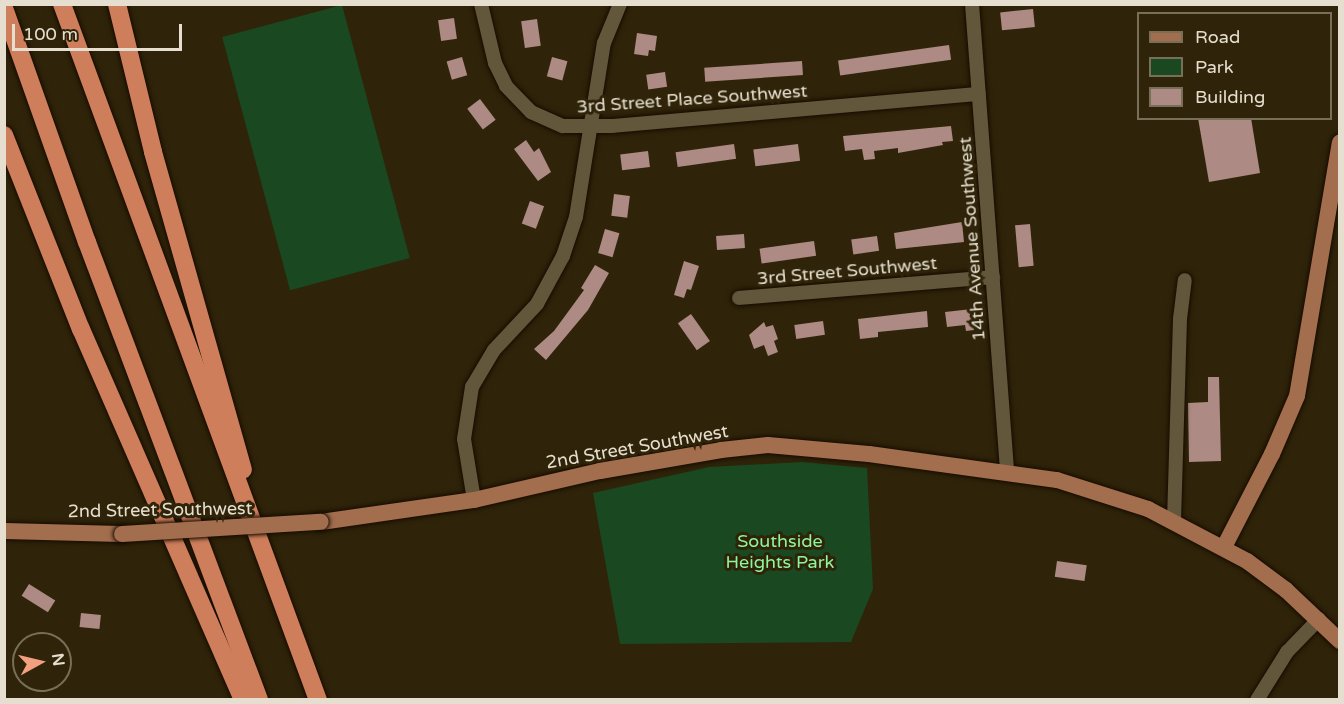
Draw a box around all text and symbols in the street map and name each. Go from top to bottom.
scale bar [15,12,184,50]
legend [1137,12,1332,120]
text: 100 m [23,23,78,45]
text: Road [1195,26,1240,48]
text: Park [1195,56,1233,78]
street label: 3rd Street Place Southwest [576,80,808,118]
text: Building [1195,86,1265,108]
street label: 14th Avenue Southwest [954,136,990,342]
street label: 3rd Street Southwest [756,252,938,290]
street label: 2nd Street Southwest [544,420,730,474]
street label: 2nd Street Southwest [67,498,253,522]
park label: Southside Heights Park [726,531,834,574]
north arrow [12,632,72,692]
text: N [47,652,69,668]

